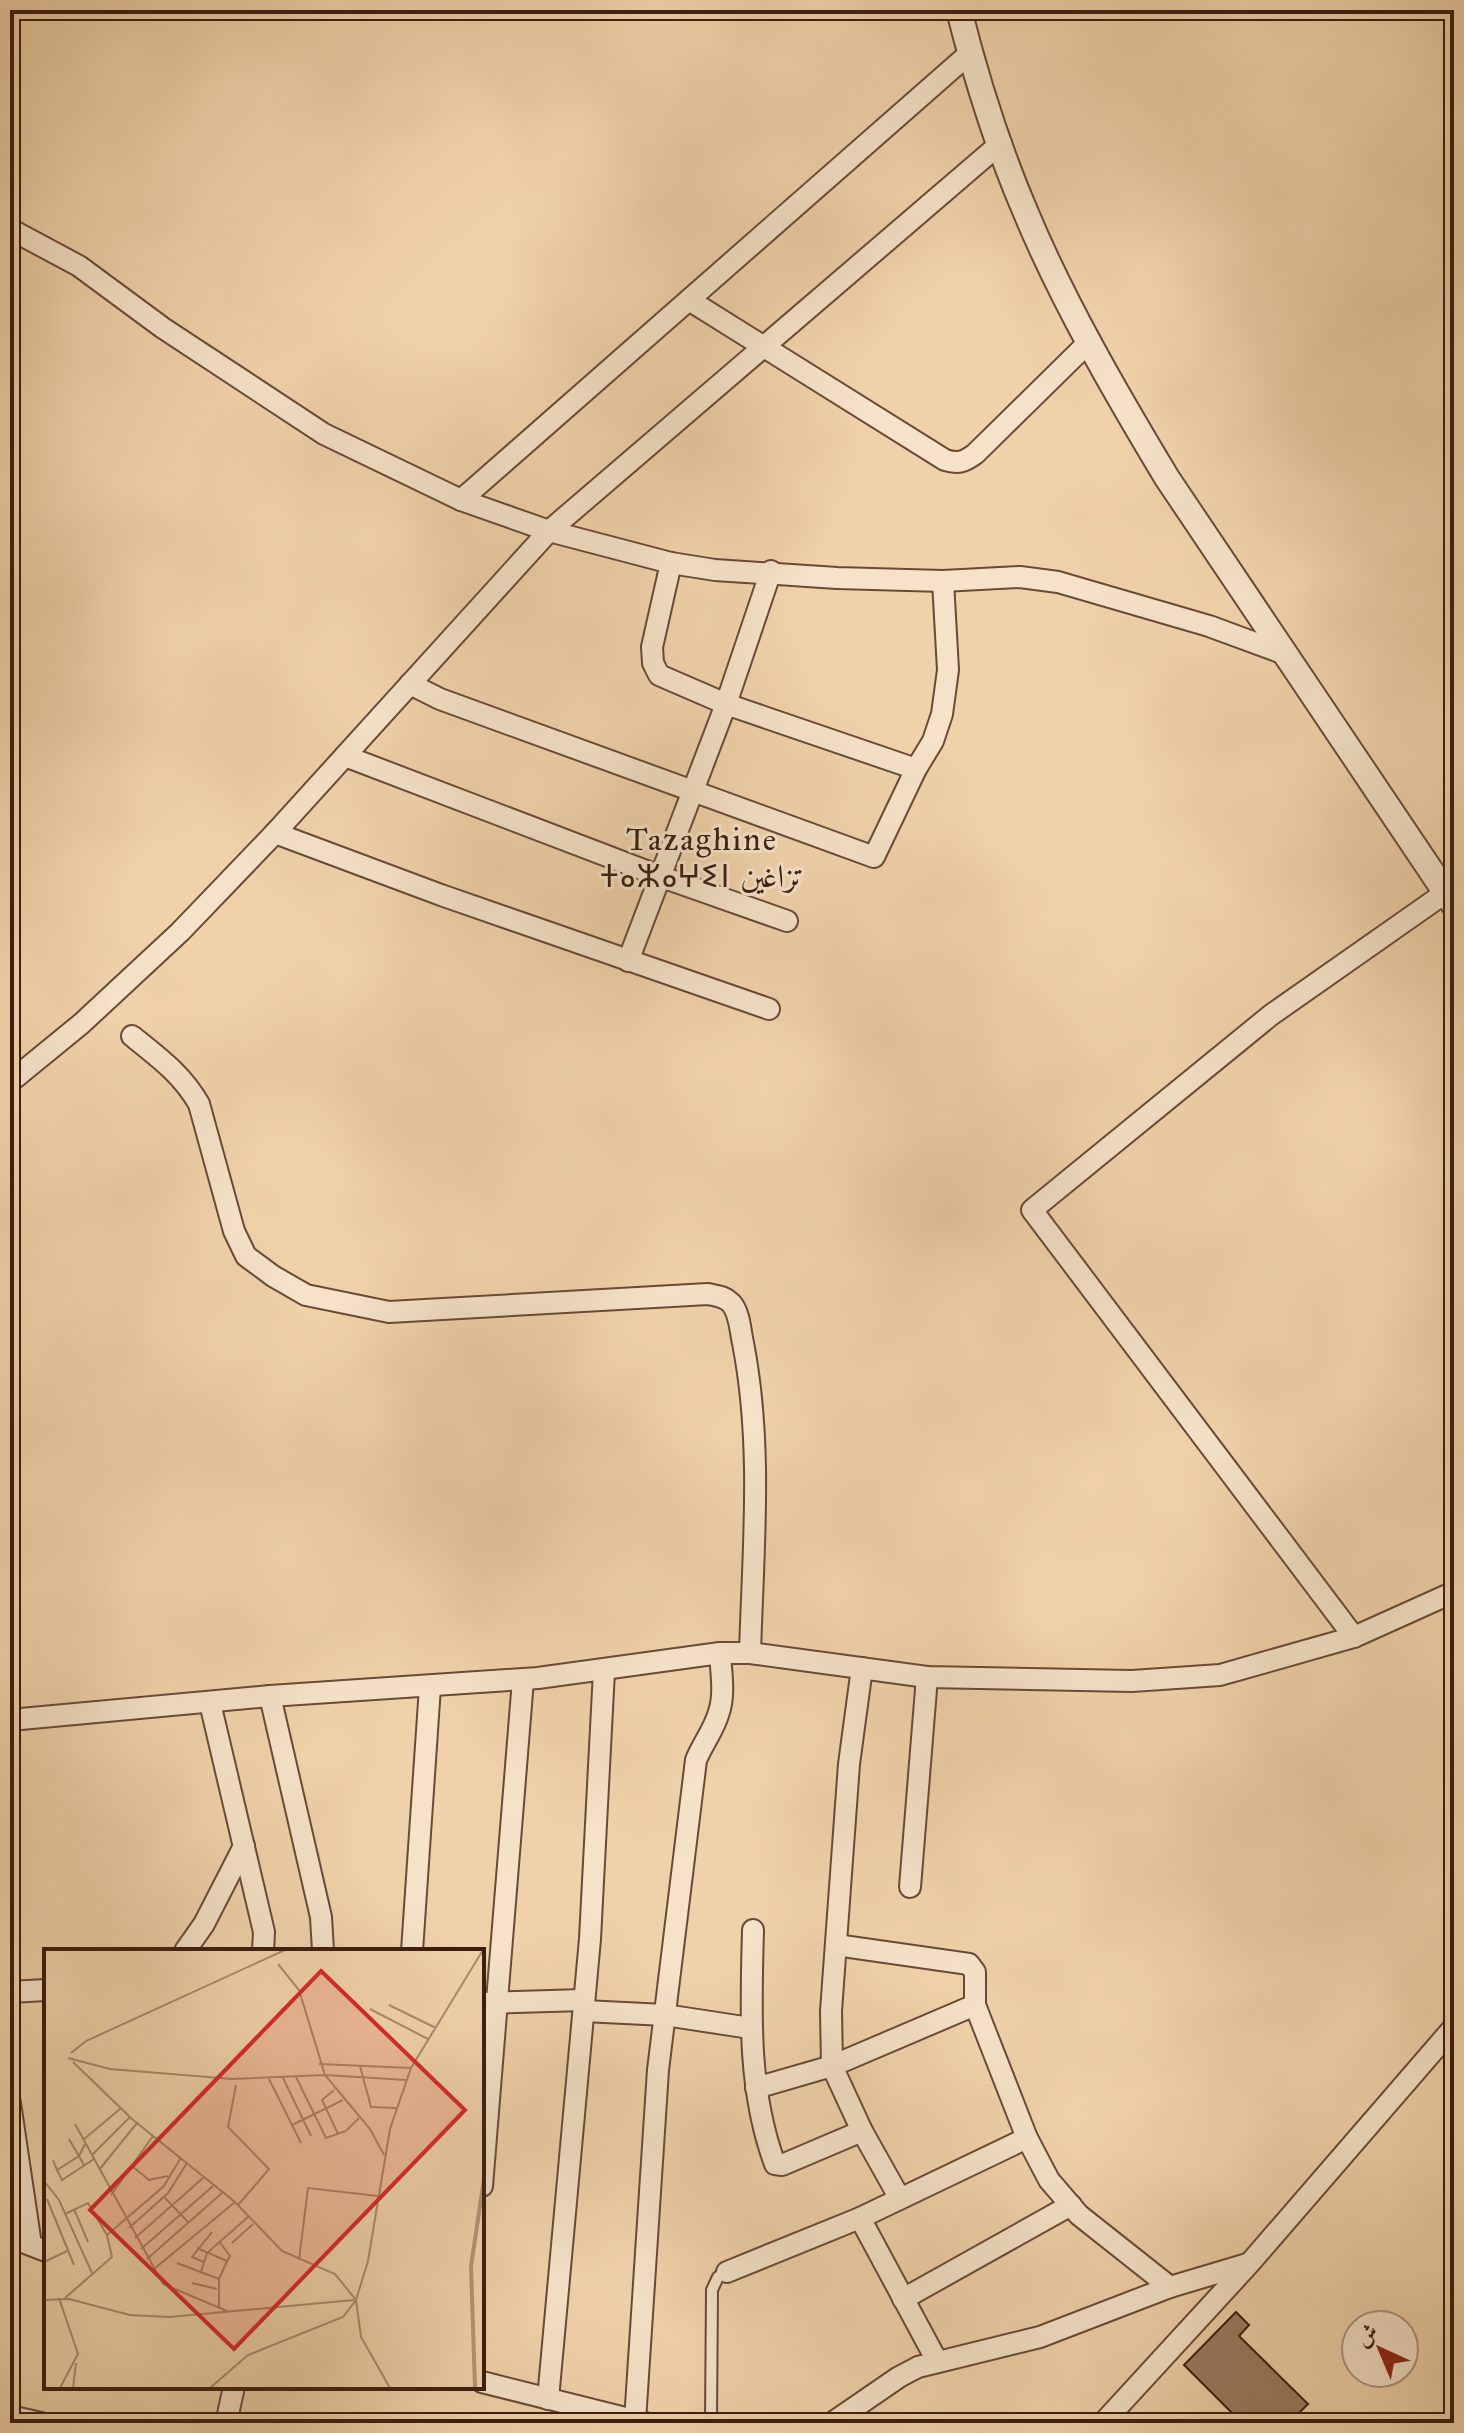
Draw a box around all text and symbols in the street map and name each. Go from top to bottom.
district label: Tazaghine ⵜⴰⵣⴰⵖⵉⵏ تزاغين [600,820,804,896]
inset map [44,1949,484,2389]
north arrow [1340,2309,1420,2389]
text: ش [1349,2318,1384,2352]

